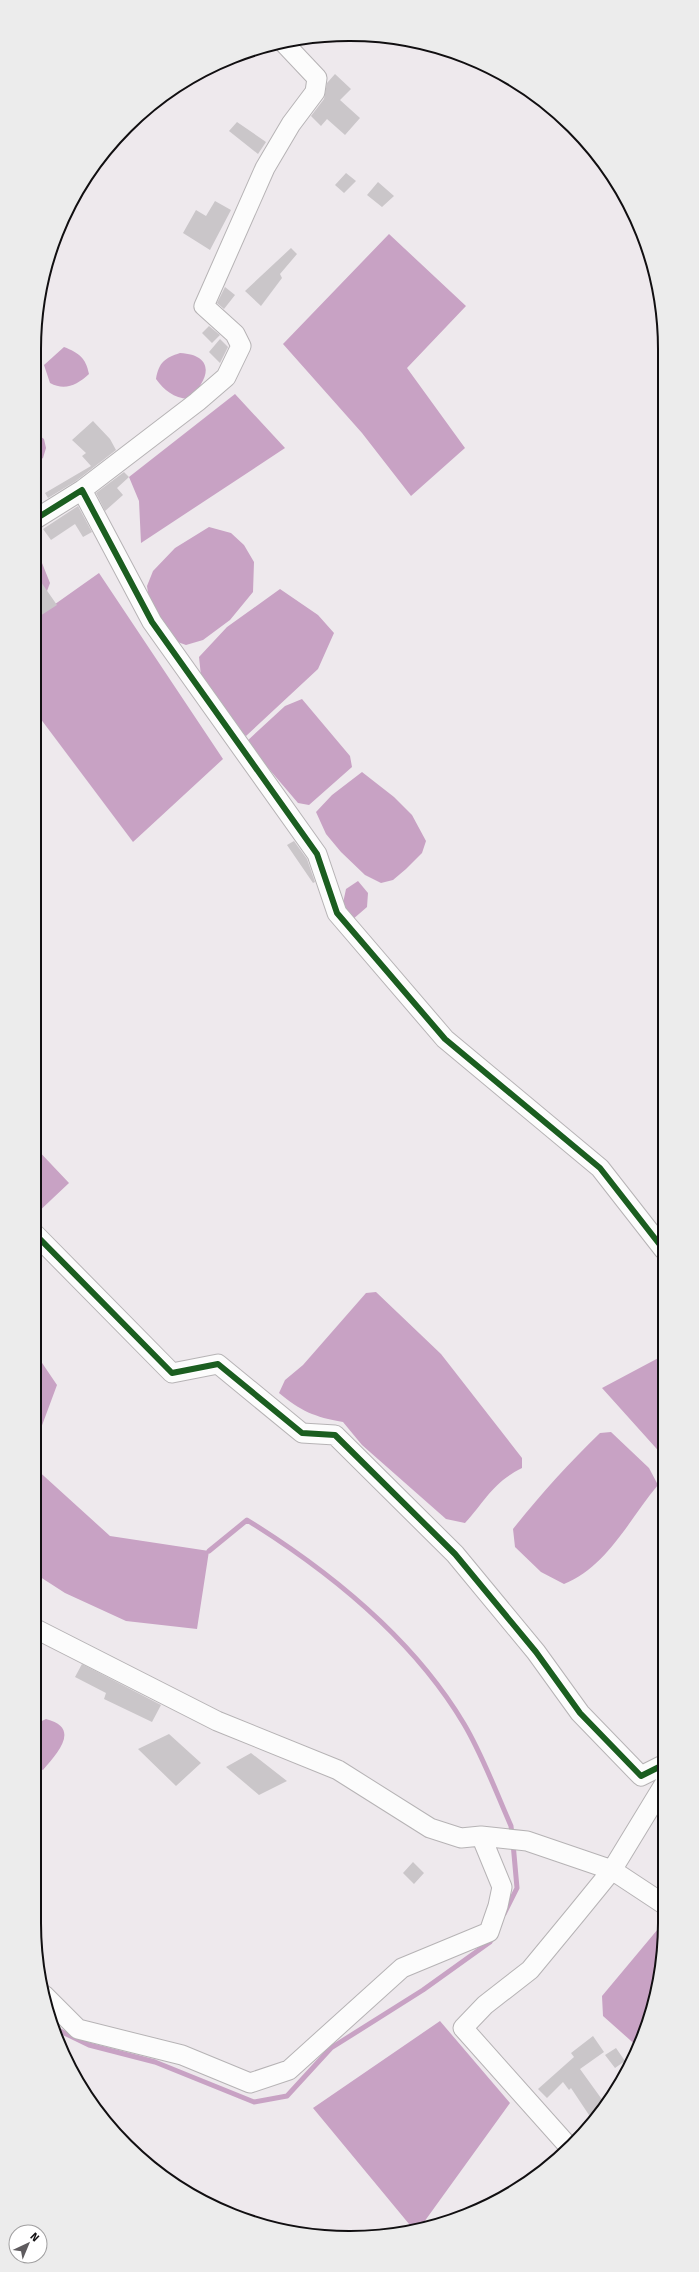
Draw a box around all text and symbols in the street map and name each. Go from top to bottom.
north arrow [8,2224,48,2264]
text: N [27,2230,42,2244]

